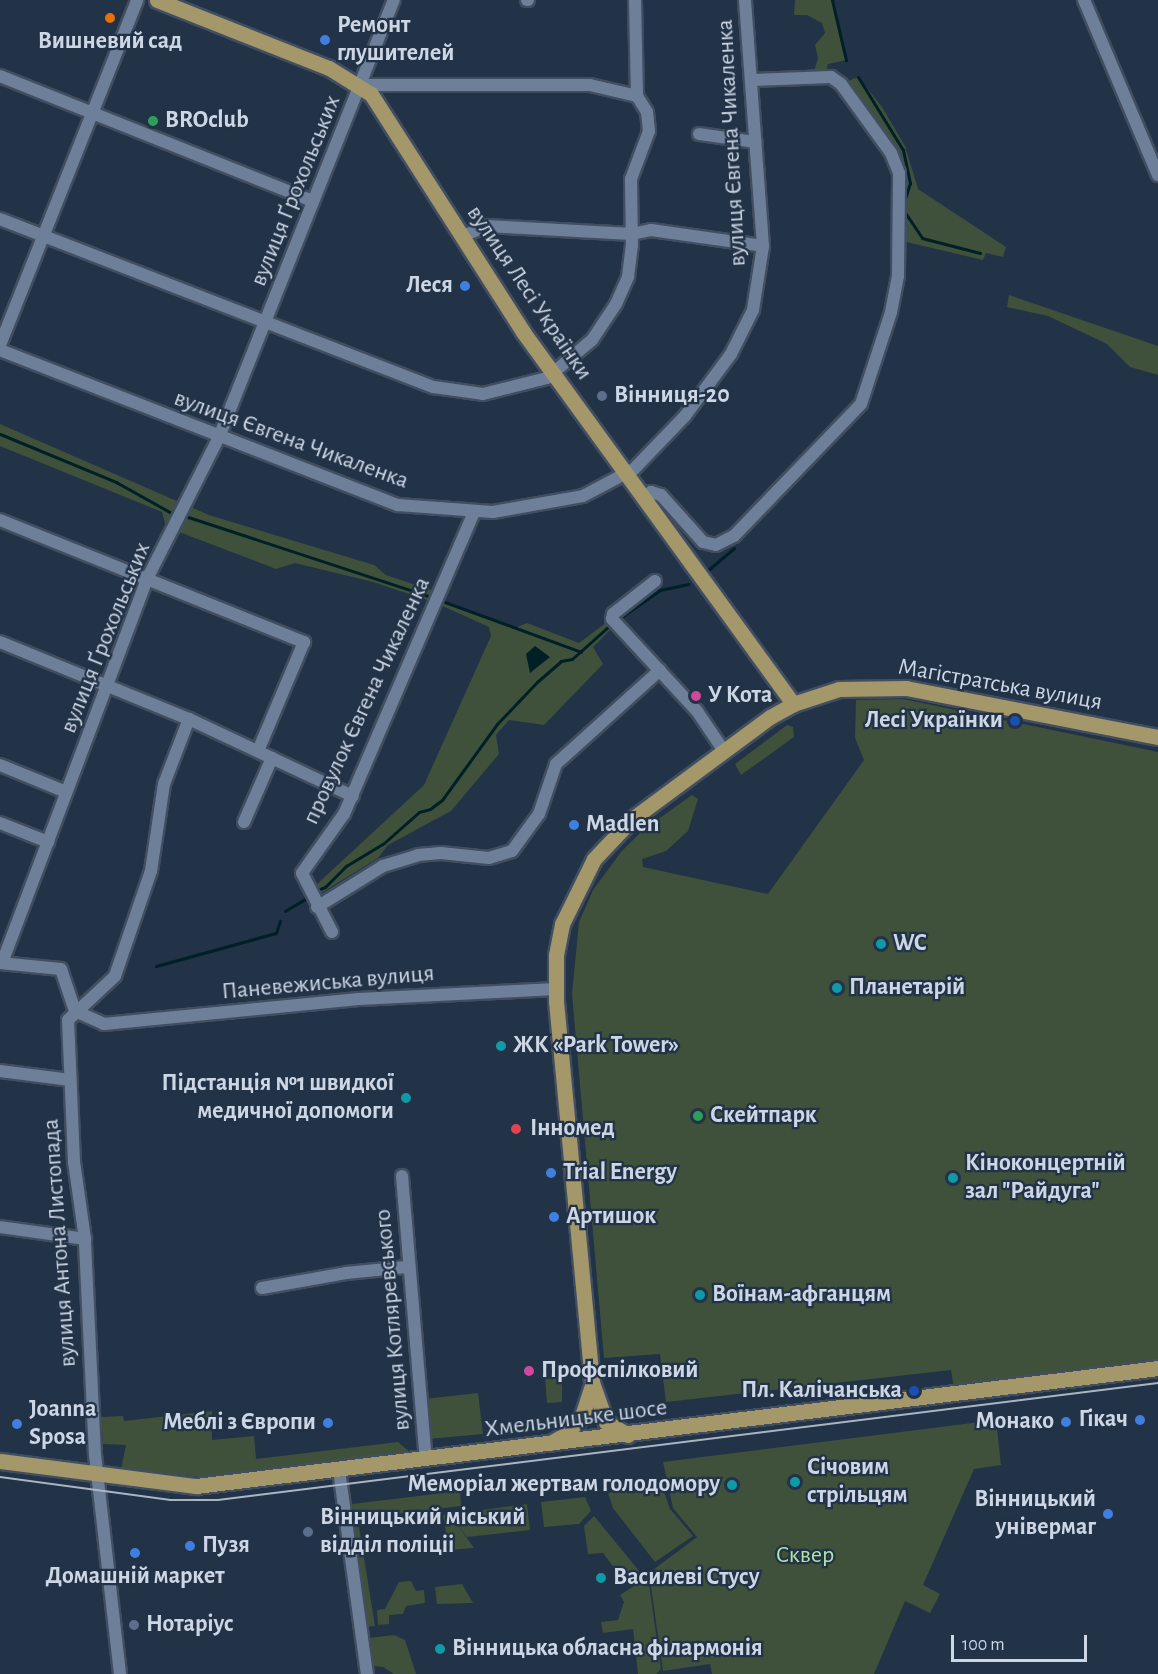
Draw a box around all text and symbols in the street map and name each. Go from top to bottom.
marker: Вишневий сад [103,11,117,25]
place label: Ремонт глушителей [337,12,454,68]
street label: вулиця Євгена Чикаленка [711,19,753,267]
place label: Вишневий сад [38,28,182,56]
marker: Ремонт глушителей [318,33,332,47]
street label: вулиця Ґрохольських [245,91,347,291]
place label: BROclub [165,107,249,135]
marker: BROclub [146,114,160,128]
street label: вулиця Лесі Українки [460,200,598,386]
place label: Леся [406,272,453,300]
marker: Леся [458,279,472,293]
place label: Вінниця-20 [614,382,730,410]
street label: вулиця Євгена Чикаленка [170,384,412,496]
marker: Вінниця-20 [595,389,609,403]
street label: вулиця Ґрохольських [55,538,157,738]
street label: провулок Євгена Чикаленка [297,573,437,829]
street label: Магістратська вулиця [896,653,1104,717]
place label: У Кота [708,682,772,710]
marker: У Кота [689,689,703,703]
place label: Лесі Українки [865,707,1003,735]
marker: Лесі Українки [1008,714,1022,728]
place label: Madlen [586,811,659,839]
marker: Madlen [567,818,581,832]
place label: WC [893,930,927,958]
marker: WC [874,937,888,951]
street label: Паневежиська вулиця [220,959,436,1007]
place label: Планетарій [849,974,965,1002]
marker: Планетарій [830,981,844,995]
place label: ЖК «Park Tower» [513,1032,679,1060]
marker: ЖК «Park Tower» [494,1039,508,1053]
place label: Підстанція №1 швидкої медичної допомоги [161,1070,394,1126]
marker: Підстанція №1 швидкої медичної допомоги [399,1091,413,1105]
place label: Скейтпарк [710,1102,817,1130]
marker: Скейтпарк [691,1109,705,1123]
place label: Інномед [530,1115,615,1143]
street label: вулиця Антона Листопада [37,1118,83,1368]
marker: Інномед [507,1120,525,1138]
place label: Кіноконцертній зал "Райдуга" [965,1150,1126,1206]
place label: Trial Energy [563,1159,677,1187]
marker: Trial Energy [544,1166,558,1180]
marker: Кіноконцертній зал "Райдуга" [946,1171,960,1185]
place label: Артишок [566,1203,656,1231]
street label: вулиця Котляревського [369,1208,417,1432]
marker: Артишок [547,1210,561,1224]
place label: Воїнам-афганцям [712,1281,891,1309]
marker: Воїнам-афганцям [693,1288,707,1302]
place label: Профспілковий [541,1357,699,1385]
marker: Профспілковий [522,1364,536,1378]
place label: Пл. Калічанська [741,1377,902,1405]
marker: Пл. Калічанська [907,1384,921,1398]
street label: Хмельницьке шосе [483,1394,669,1444]
place label: Joanna Sposa [29,1396,97,1452]
place label: Гікач [1078,1406,1128,1434]
place label: Монако [975,1408,1054,1436]
place label: Меблі з Європи [163,1409,316,1437]
marker: Гікач [1133,1413,1147,1427]
marker: Монако [1059,1415,1073,1429]
marker: Меблі з Європи [321,1416,335,1430]
marker: Joanna Sposa [10,1417,24,1431]
place label: Січовим стрільцям [807,1454,908,1510]
place label: Меморіал жертвам голодомору [407,1471,720,1499]
marker: Січовим стрільцям [788,1475,802,1489]
marker: Меморіал жертвам голодомору [725,1478,739,1492]
place label: Вінницький універмаг [974,1486,1096,1542]
place label: Вінницький міський відділ поліціі [320,1504,525,1560]
marker: Вінницький універмаг [1101,1507,1115,1521]
marker: Вінницький міський відділ поліціі [301,1525,315,1539]
place label: Пузя [202,1532,250,1560]
marker: Пузя [183,1539,197,1553]
park label: Сквер [776,1542,834,1570]
marker: Домашній маркет [128,1546,142,1560]
place label: Домашній маркет [45,1563,225,1591]
place label: Василеві Стусу [613,1564,760,1592]
marker: Василеві Стусу [594,1571,608,1585]
place label: Нотаріус [146,1611,234,1639]
marker: Нотаріус [127,1618,141,1632]
scale bar [954,1623,1090,1661]
place label: Вінницька обласна філармонія [452,1635,763,1663]
text: 100 m [962,1636,1005,1654]
marker: Вінницька обласна філармонія [433,1642,447,1656]

